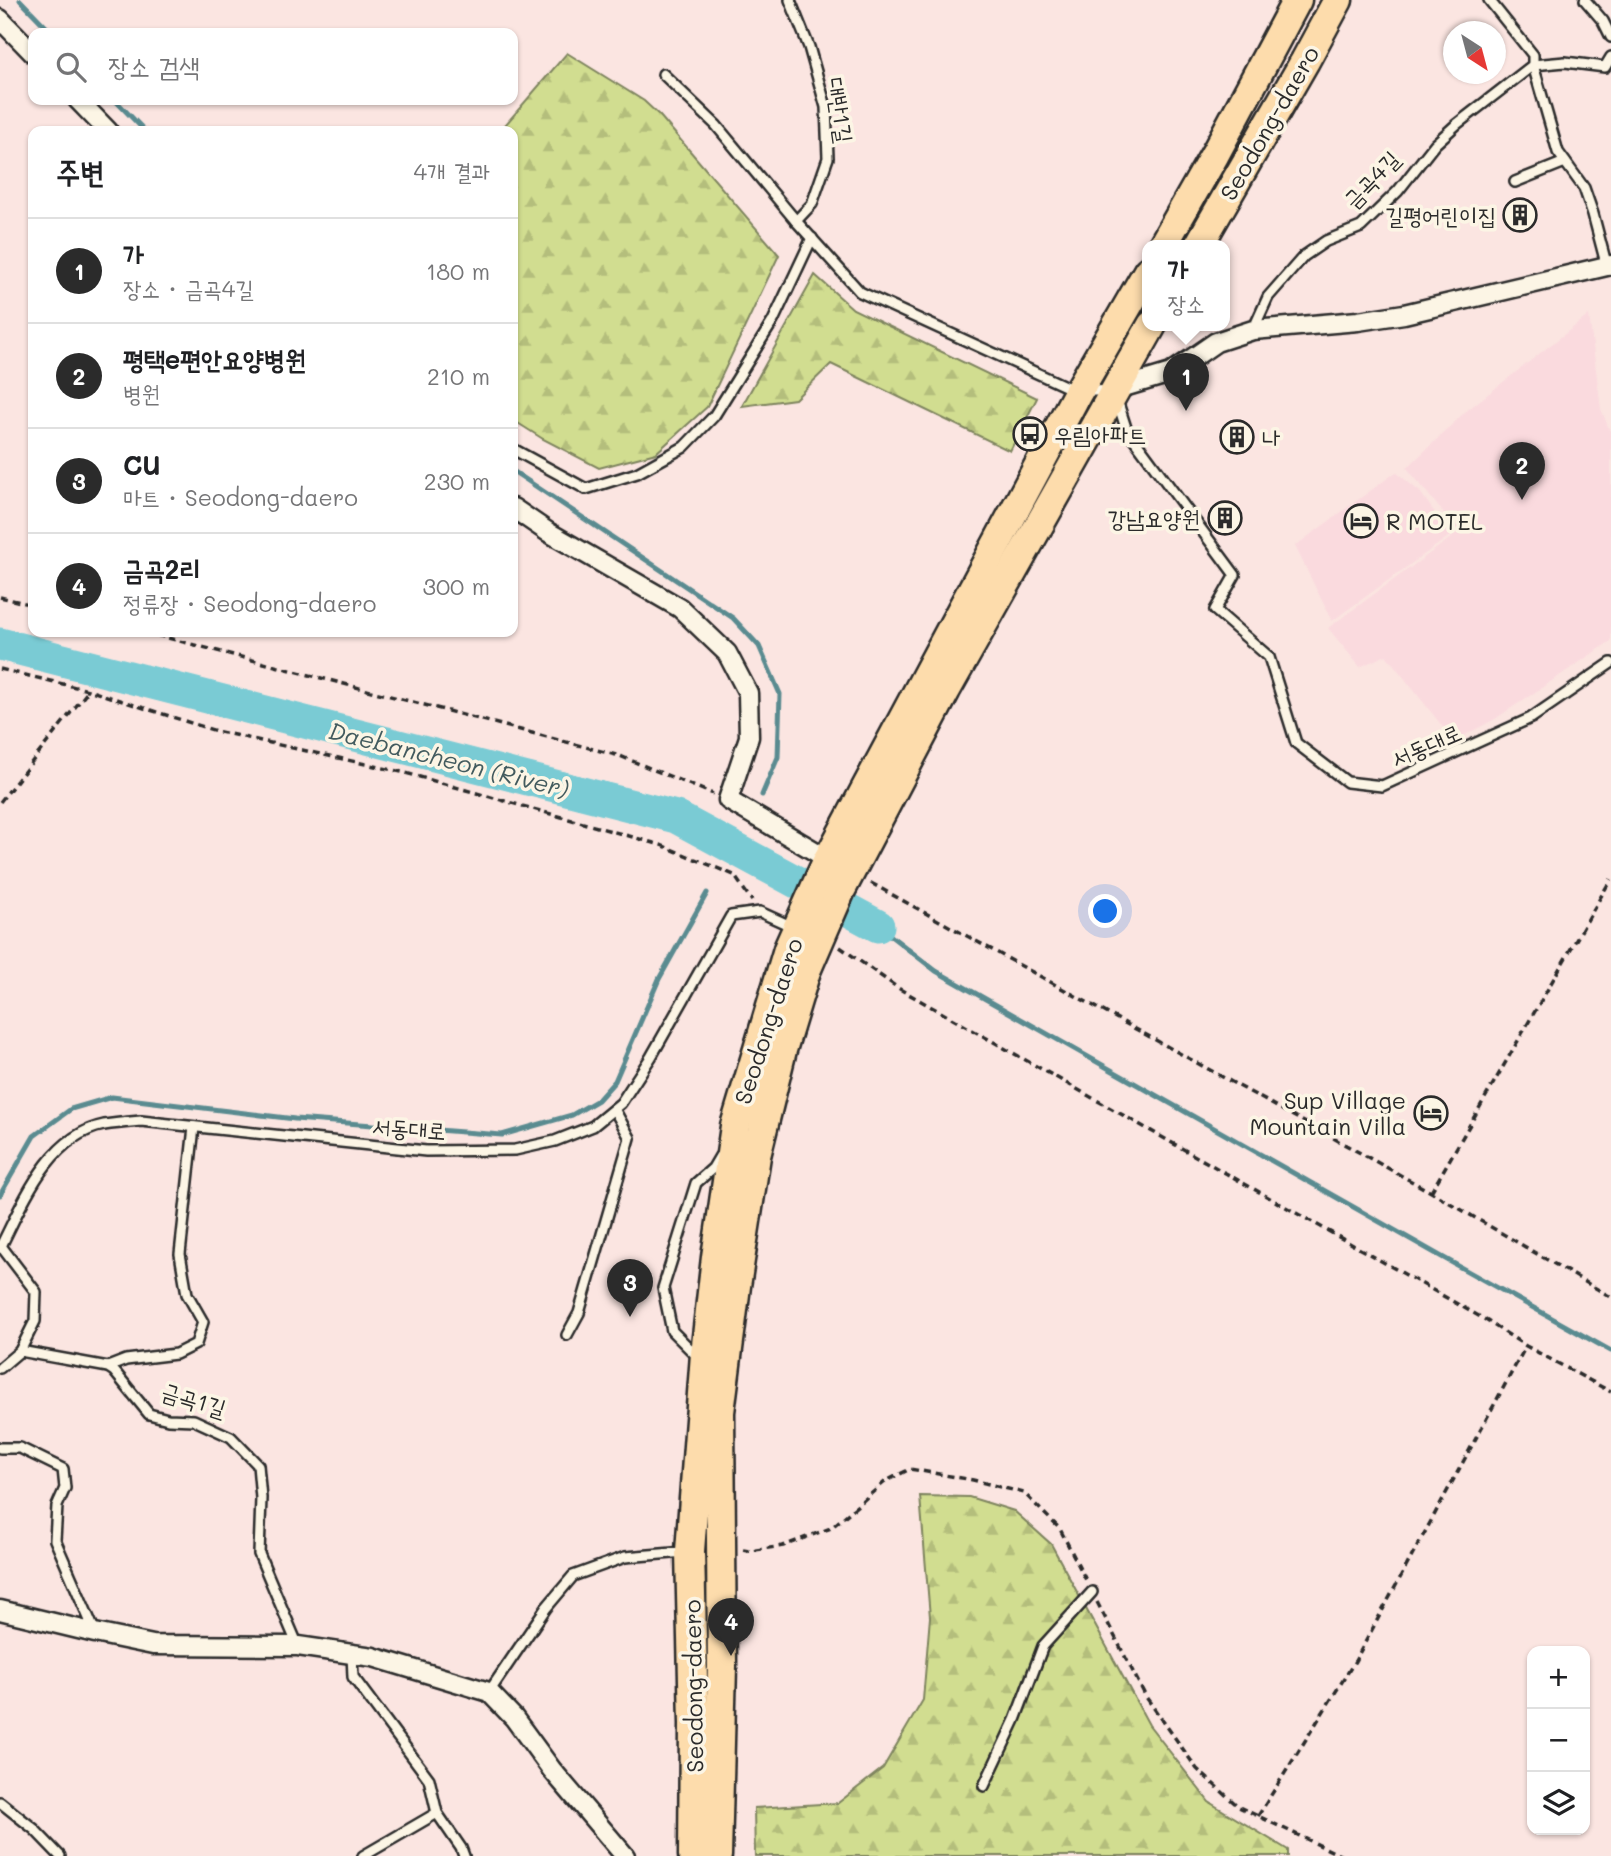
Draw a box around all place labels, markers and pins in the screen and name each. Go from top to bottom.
building icon: 길평어린이집 [1501,196,1539,234]
place label: 길평어린이집 [1385,200,1496,230]
pin: 1 [1163,353,1209,411]
bus stop icon: 우림아파트 [1011,415,1049,453]
building icon: 나 [1218,418,1256,456]
place label: 우림아파트 [1054,419,1147,449]
place label: 나 [1262,422,1281,452]
pin: 2 [1499,442,1545,500]
building icon: 강남요양원 [1206,499,1244,537]
hotel icon: R MOTEL [1342,502,1380,540]
place label: 강남요양원 [1107,503,1200,533]
place label: R MOTEL [1386,506,1483,536]
place label: Sup Village Mountain Villa [1249,1085,1406,1141]
hotel icon: Sup Village Mountain Villa [1412,1094,1450,1132]
pin: 3 [607,1259,653,1317]
pin: 4 [708,1598,754,1656]

